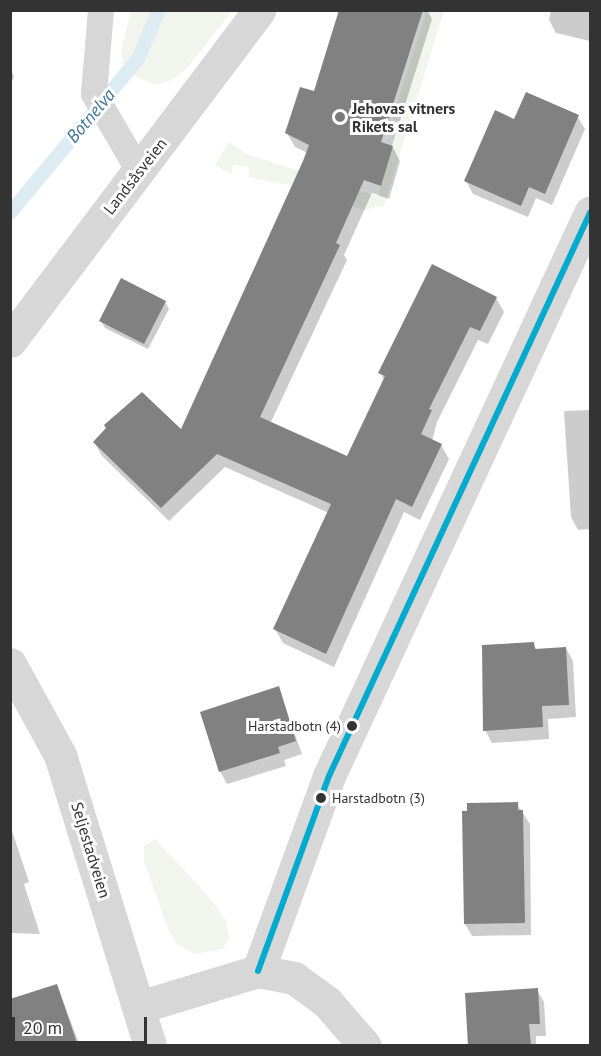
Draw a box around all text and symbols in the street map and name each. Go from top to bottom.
water label: Botnelva [62,85,120,147]
place label: Jehovas vitners Rikets sal [352,98,456,136]
marker: Jehovas vitners Rikets sal [333,110,347,124]
street label: Landsåsveien [99,134,171,218]
place label: Harstadbotn (4) [248,718,341,734]
marker: Harstadbotn (4) [346,720,358,732]
place label: Harstadbotn (3) [332,790,425,806]
marker: Harstadbotn (3) [315,792,327,804]
street label: Seljestadveien [67,800,115,900]
scale bar [15,1005,150,1043]
text: 20 m [23,1016,62,1039]

